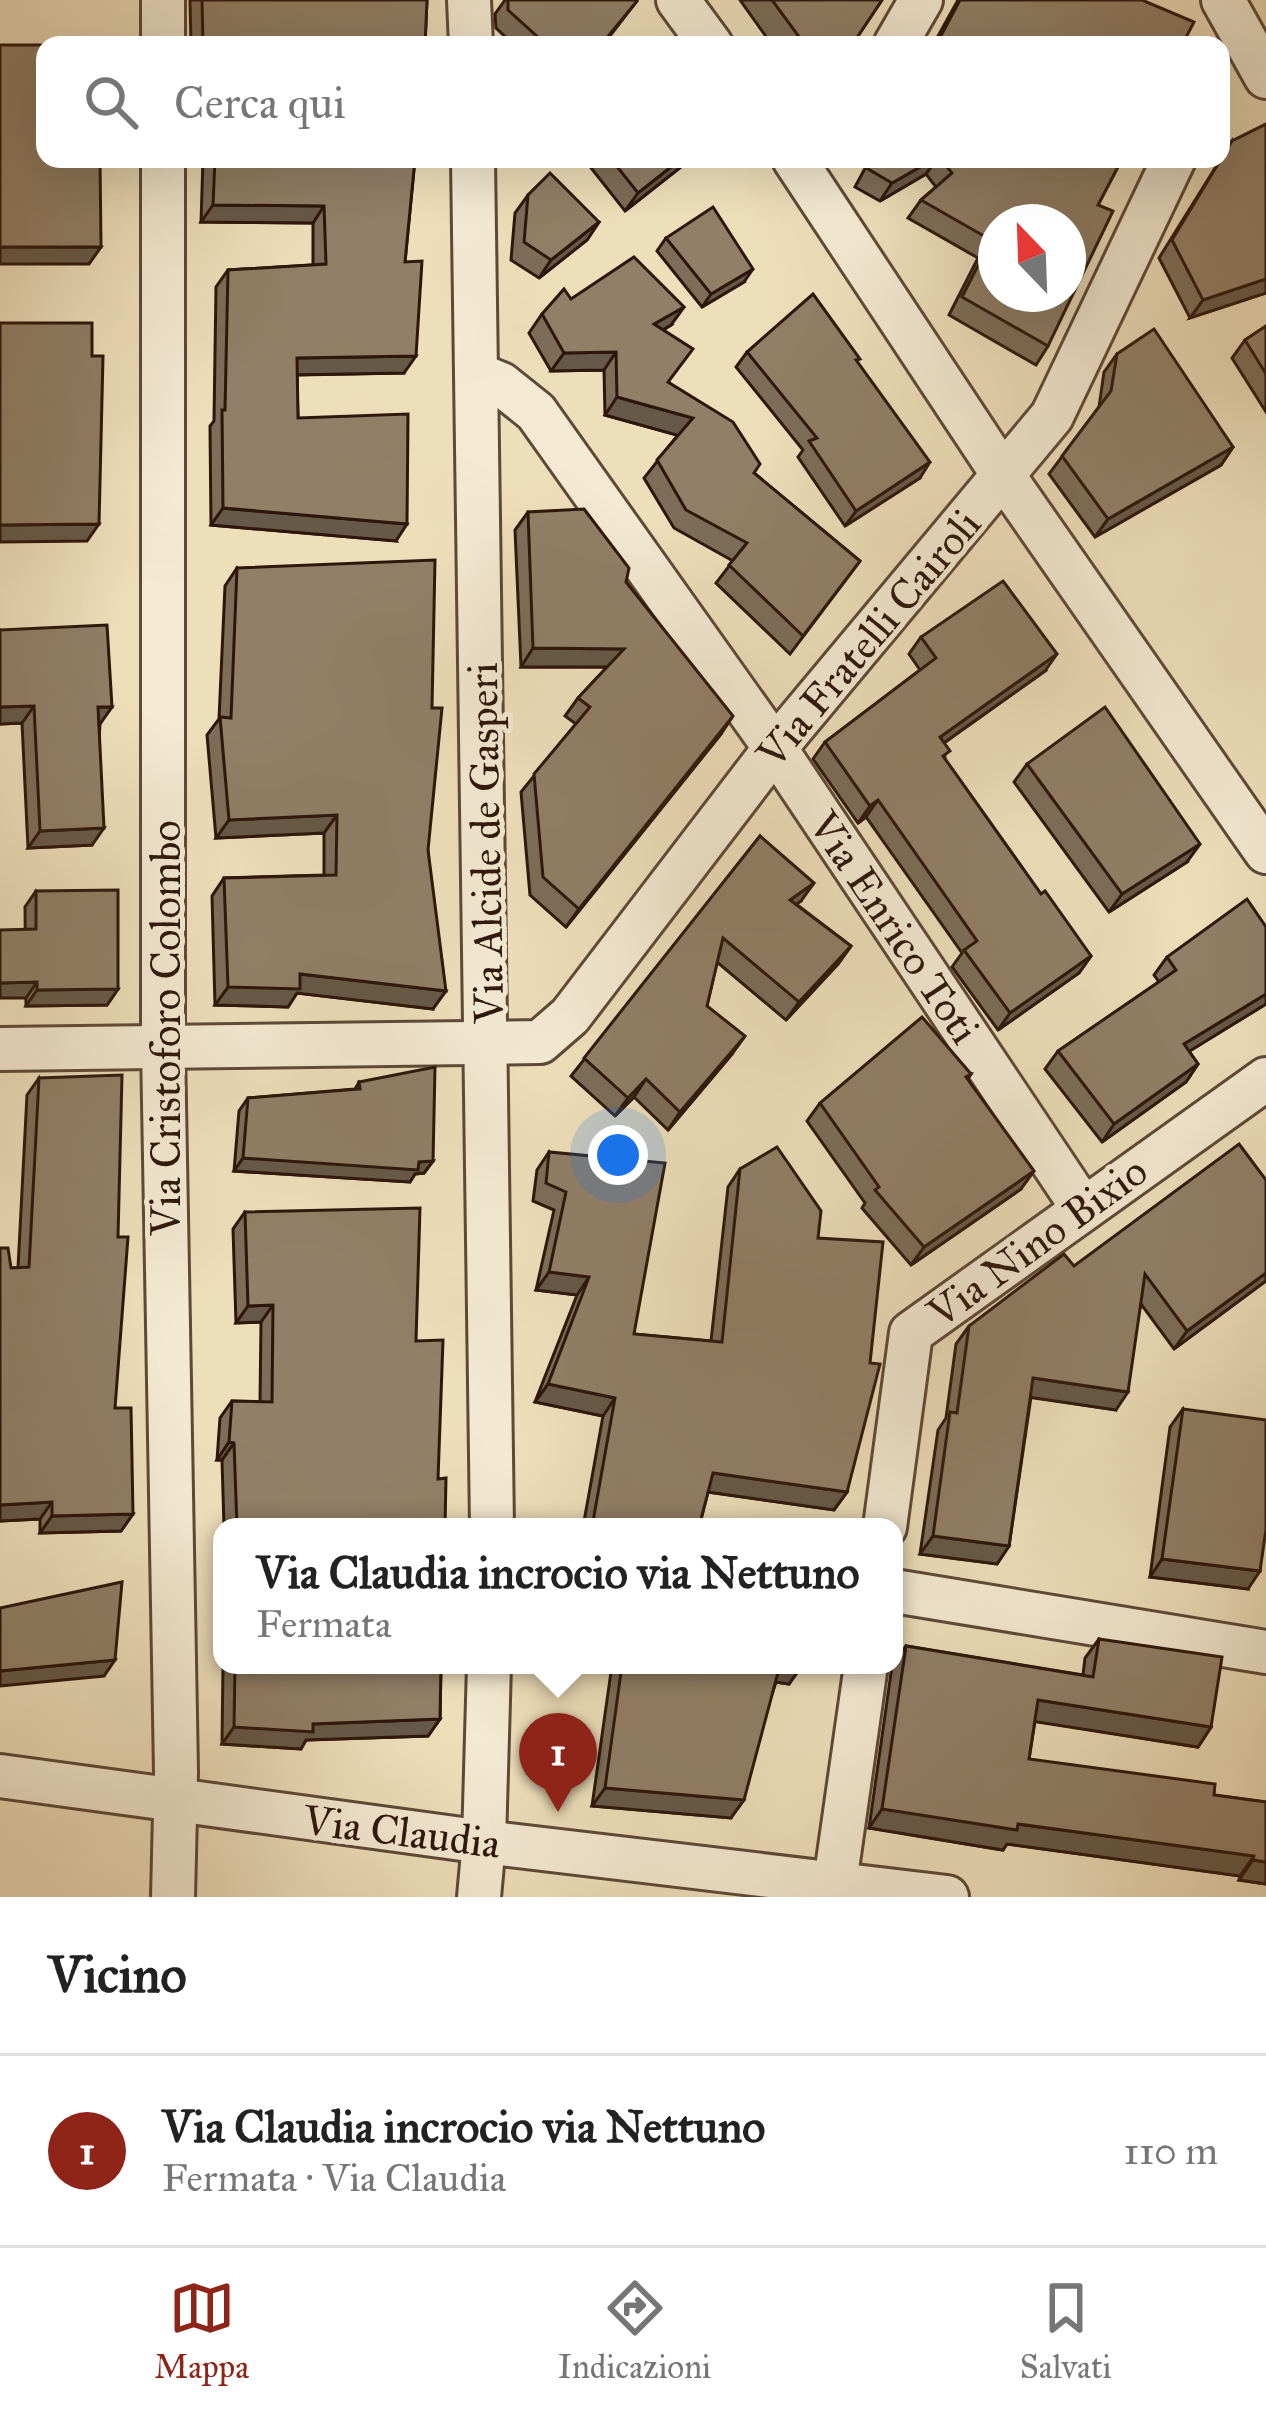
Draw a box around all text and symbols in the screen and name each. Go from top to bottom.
search box [36,36,1230,168]
icon: search [78,69,144,135]
text: Cerca qui [174,75,346,130]
north arrow [978,204,1086,312]
street label: Via Fratelli Cairoli [745,499,992,779]
street label: Via Alcide de Gasperi [457,662,515,1025]
street label: Via Enrico Toti [797,801,991,1054]
street label: Via Cristoforo Colombo [140,820,192,1237]
your location [588,1125,648,1185]
street label: Via Nino Bixio [917,1145,1157,1339]
popup [213,1518,903,1674]
text: Via Claudia incrocio via Nettuno [256,1545,860,1600]
text: Fermata [256,1600,391,1648]
pin: 1 [519,1713,597,1812]
street label: Via Claudia [299,1794,504,1870]
text: Vicino [48,1944,186,2006]
text: Via Claudia incrocio via Nettuno [162,2099,765,2154]
text: 1 [79,2127,95,2175]
text: 110 m [1123,2127,1218,2175]
text: Fermata · Via Claudia [162,2154,506,2202]
tab: Mappa [154,2275,249,2387]
tab: Indicazioni [558,2275,711,2387]
tab: Salvati [1020,2275,1112,2387]

